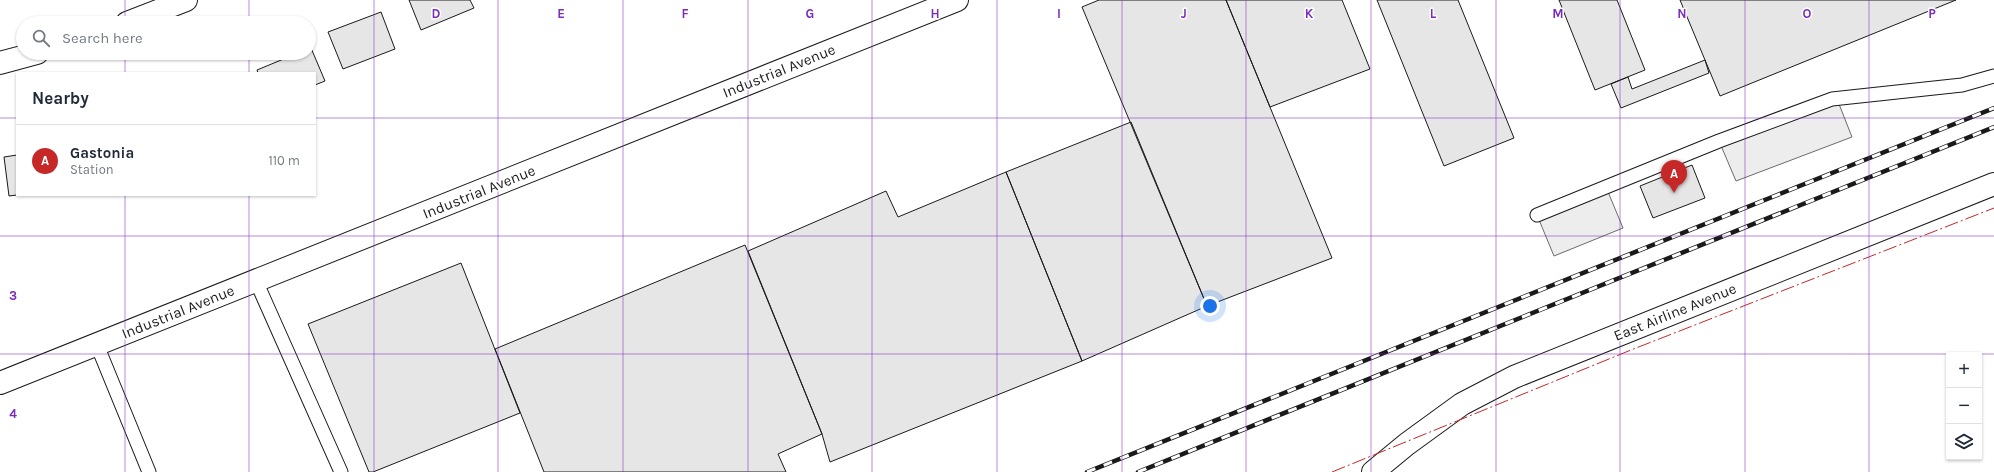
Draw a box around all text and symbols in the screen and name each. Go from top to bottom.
text: D [432,6,441,21]
text: E [557,6,565,21]
text: F [681,6,689,21]
text: G [806,6,814,21]
text: H [930,6,940,21]
text: I [1057,6,1061,21]
text: J [1181,6,1187,21]
text: K [1305,6,1314,21]
text: L [1430,6,1437,21]
text: M [1552,6,1564,21]
text: N [1677,6,1687,21]
text: O [1803,6,1812,21]
text: P [1928,6,1936,21]
search box [16,16,316,60]
icon: search [30,27,52,49]
text: Search here [62,29,143,47]
street label: Industrial Avenue [720,40,838,102]
text: Nearby [32,88,89,108]
text: Gastonia [70,144,134,162]
text: A [41,153,49,168]
text: 110 m [268,153,300,168]
pin: A [1661,160,1687,193]
street label: Industrial Avenue [420,161,538,223]
text: Station [70,162,114,177]
street label: East Airline Avenue [1611,279,1739,345]
street label: Industrial Avenue [119,281,237,343]
text: 3 [9,288,17,303]
your location [1200,296,1220,316]
map controls [1946,352,1982,460]
button: + [1946,352,1982,388]
button: − [1946,388,1982,424]
text: 4 [9,406,17,421]
button: layers [1946,424,1982,460]

